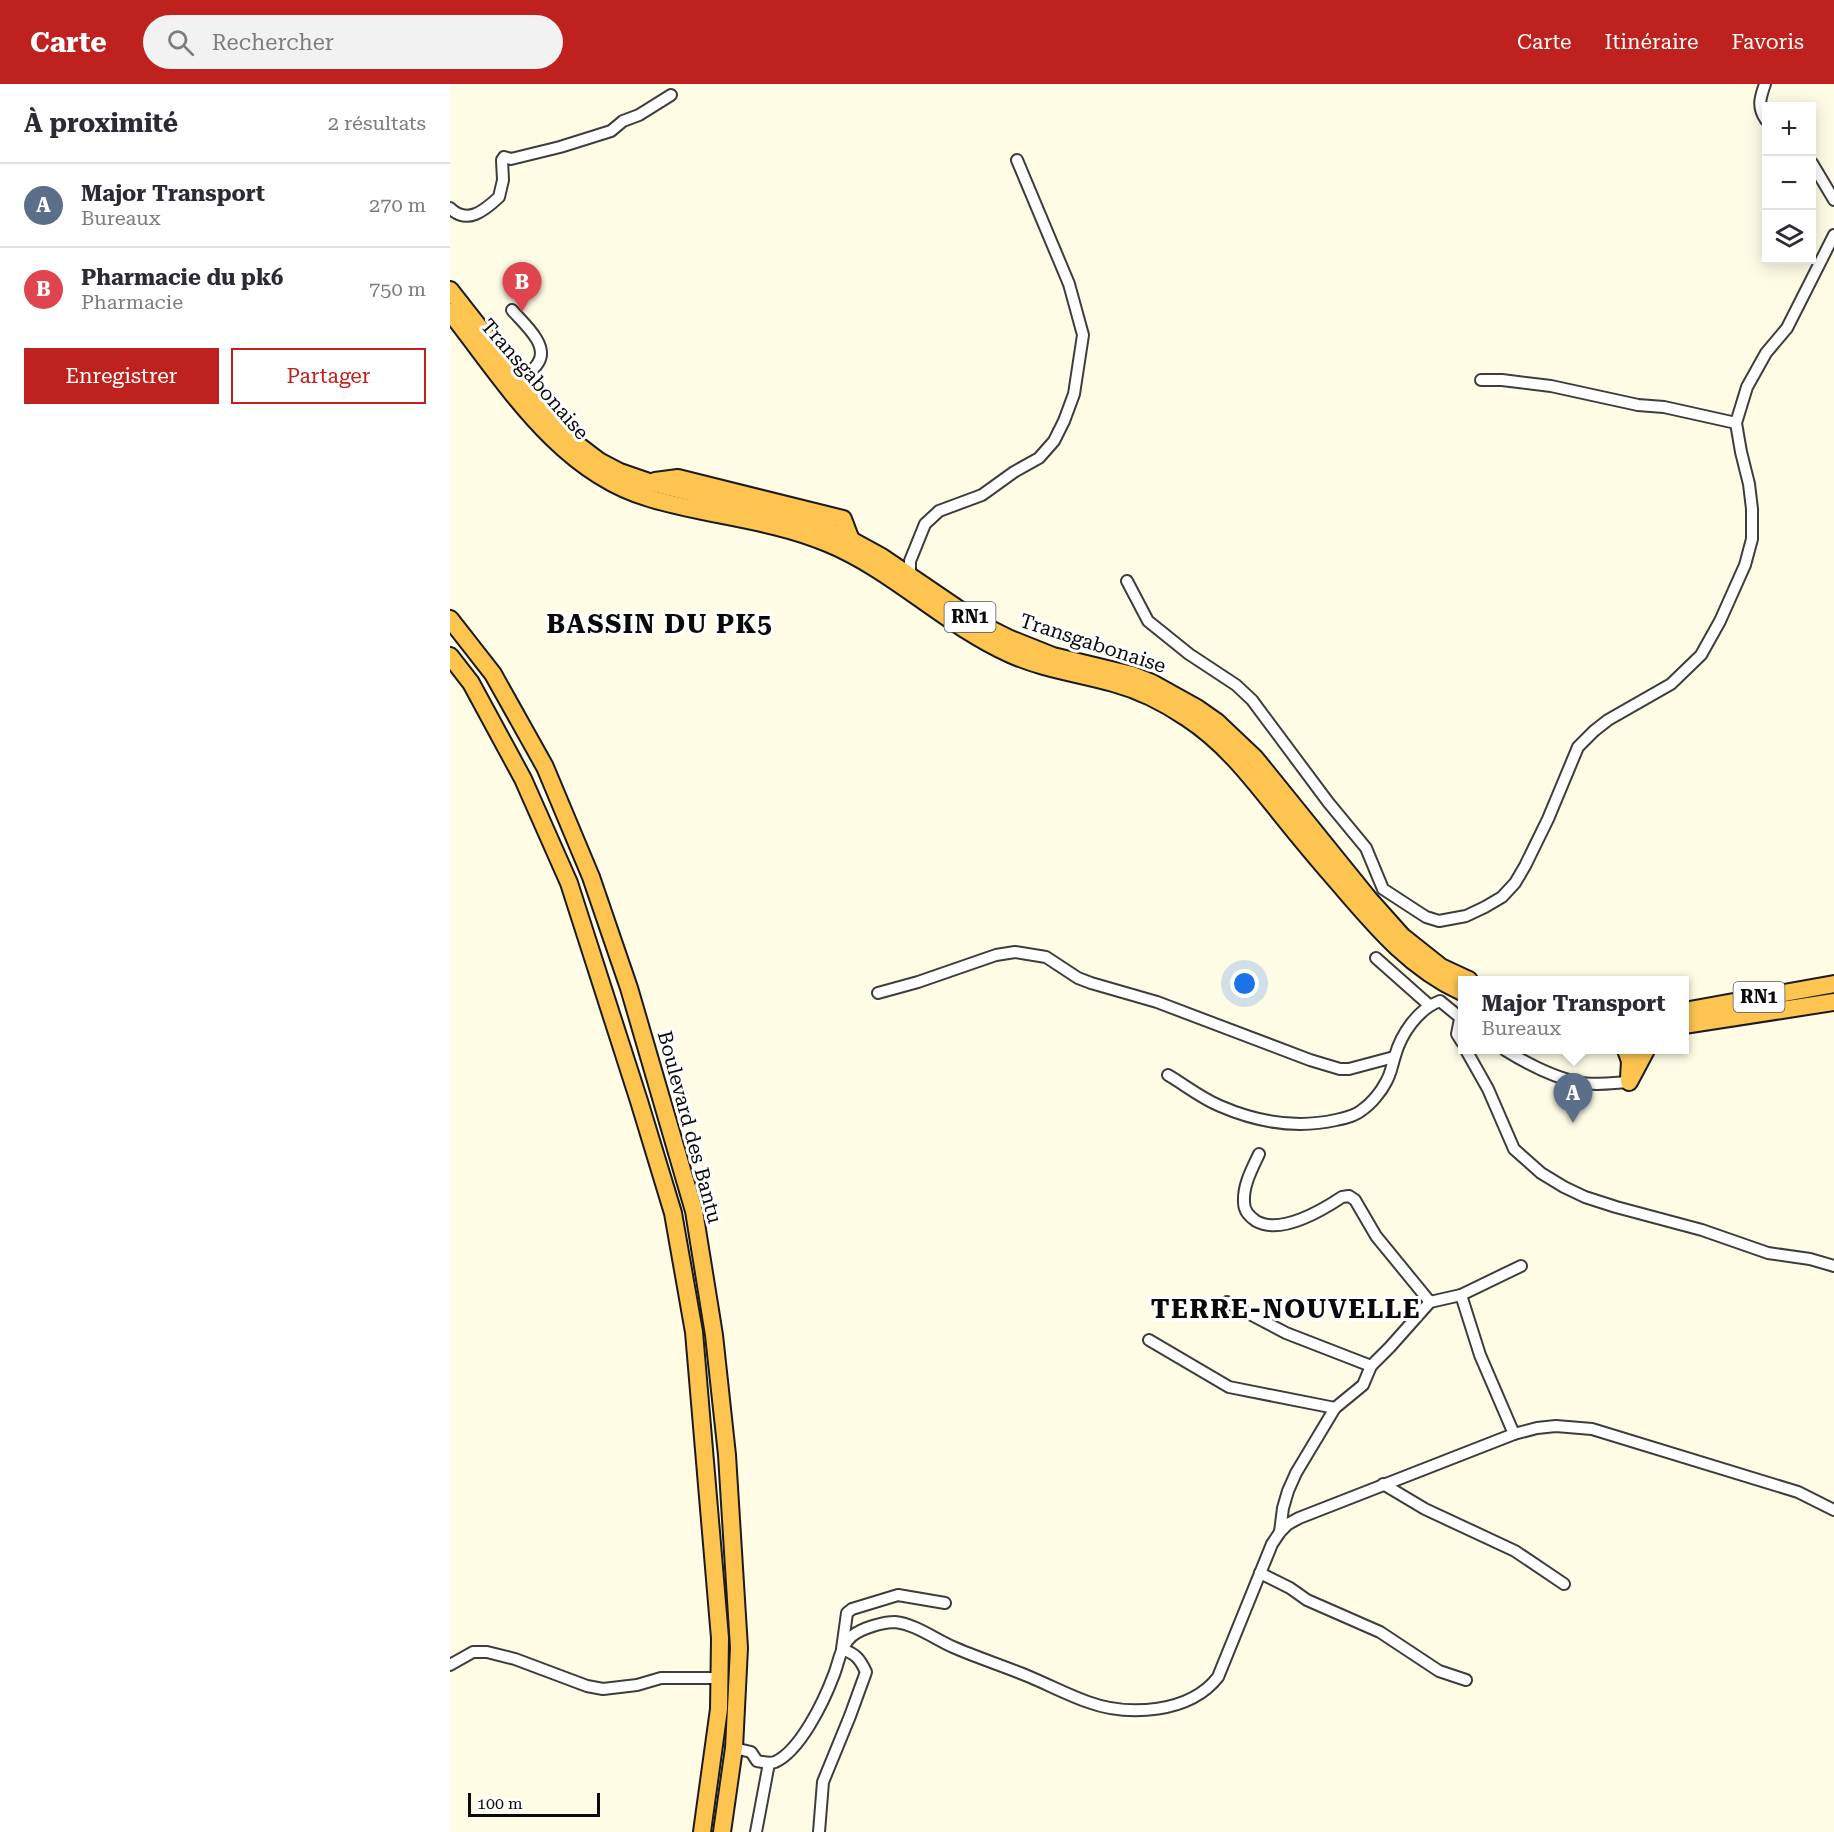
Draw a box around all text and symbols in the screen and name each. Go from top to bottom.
search box [143,15,563,69]
text: Carte [30,26,107,59]
icon: search [164,26,197,59]
text: Rechercher [212,30,334,55]
text: Carte [1517,30,1572,54]
text: Itinéraire [1605,30,1699,54]
text: Favoris [1732,30,1804,54]
map controls [1762,102,1816,264]
button: + [1762,102,1816,156]
text: À proximité [24,108,178,138]
text: 2 résultats [328,111,426,135]
button: − [1762,156,1816,210]
text: Major Transport [81,181,265,206]
text: A [36,193,51,217]
text: 270 m [369,193,426,217]
text: Bureaux [81,206,160,230]
button: layers [1762,210,1816,264]
pin: B [502,262,542,312]
text: Pharmacie du pk6 [81,265,283,290]
text: B [36,277,51,301]
text: 750 m [369,277,426,301]
text: Pharmacie [81,290,183,314]
street label: Transgabonaise [476,314,594,444]
button: Enregistrer [24,348,219,404]
button: Partager [231,348,426,404]
road number: RN1 [944,602,996,632]
street label: Transgabonaise [1017,608,1169,678]
district label: BASSIN DU PK5 [547,609,773,639]
your location [1230,969,1259,998]
popup [1458,976,1689,1054]
road number: RN1 [1734,982,1784,1012]
text: Major Transport [1482,991,1665,1016]
text: Bureaux [1482,1016,1561,1040]
street label: Boulevard des Bantu [653,1028,727,1226]
pin: A [1554,1074,1592,1123]
district label: TERRE-NOUVELLE [1151,1294,1421,1324]
scale bar [468,1790,600,1818]
text: 100 m [477,1794,523,1813]

